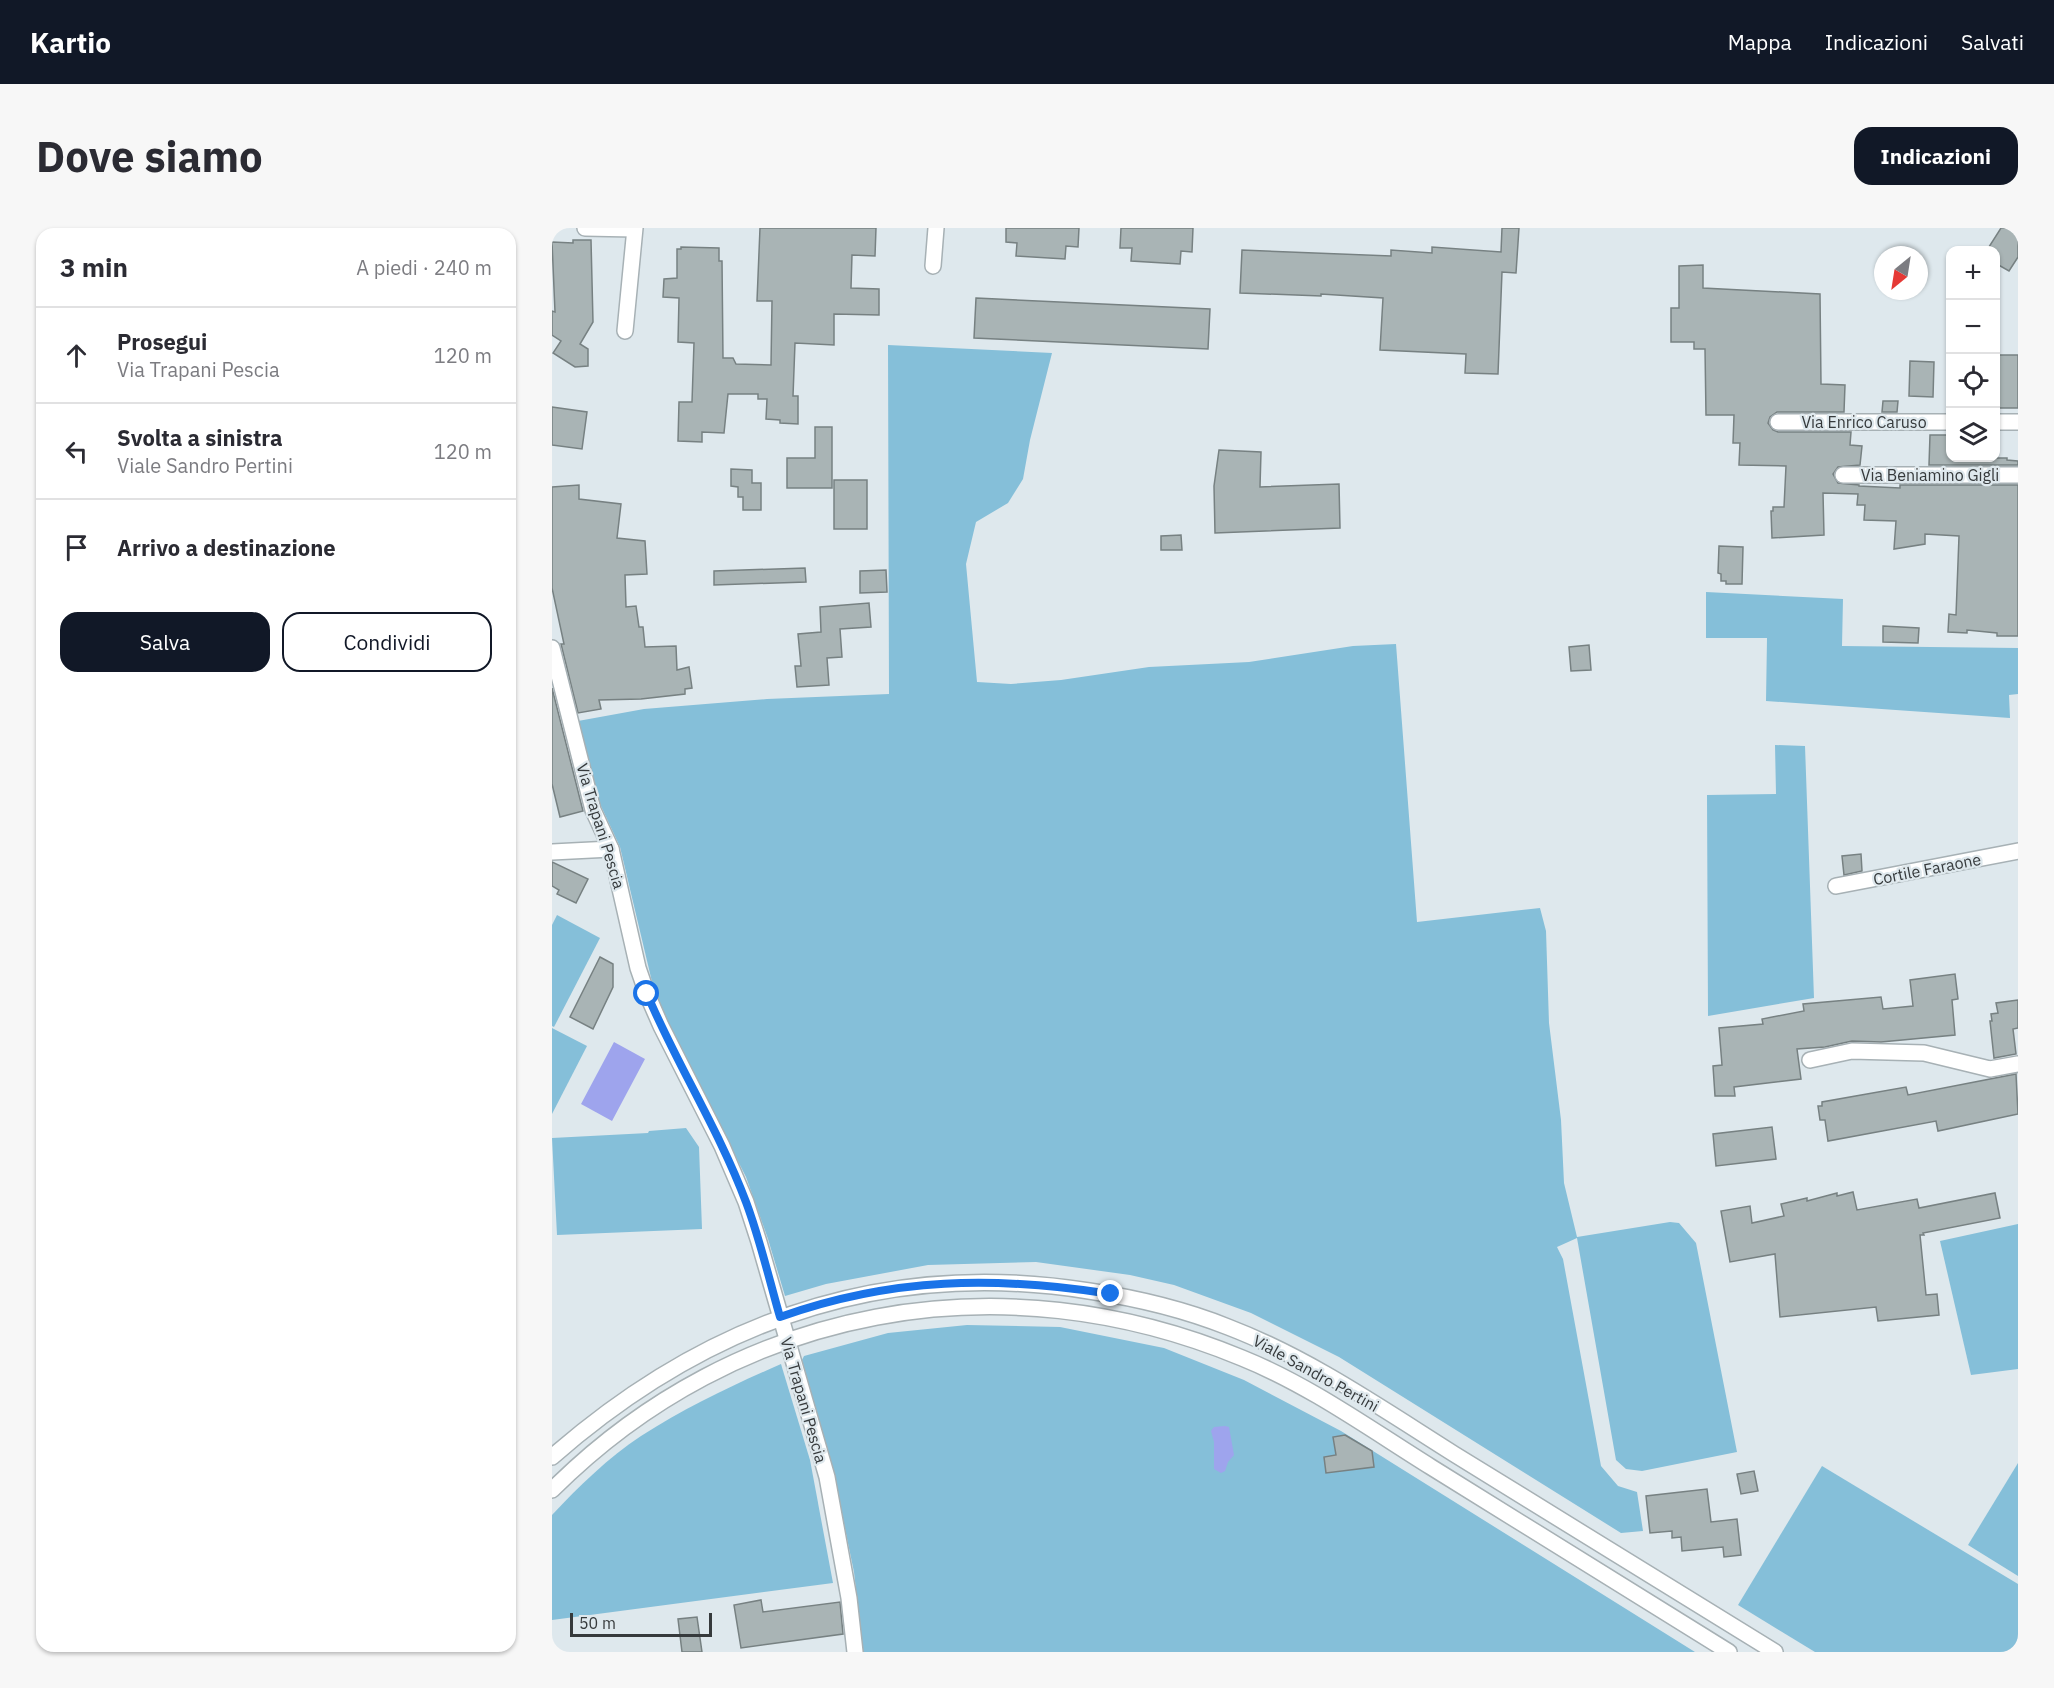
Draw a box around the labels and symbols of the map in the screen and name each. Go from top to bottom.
north arrow [1874,246,1928,300]
street label: Via Enrico Caruso [1801,412,1927,432]
street label: Via Beniamino Gigli [1861,465,1999,485]
street label: Via Trapani Pescia [572,761,630,892]
street label: Cortile Faraone [1871,849,1983,889]
route start [633,980,659,1006]
route end [1097,1280,1123,1306]
street label: Viale Sandro Pertini [1250,1330,1382,1416]
street label: Via Trapani Pescia [776,1335,832,1466]
scale bar [570,1610,712,1638]

